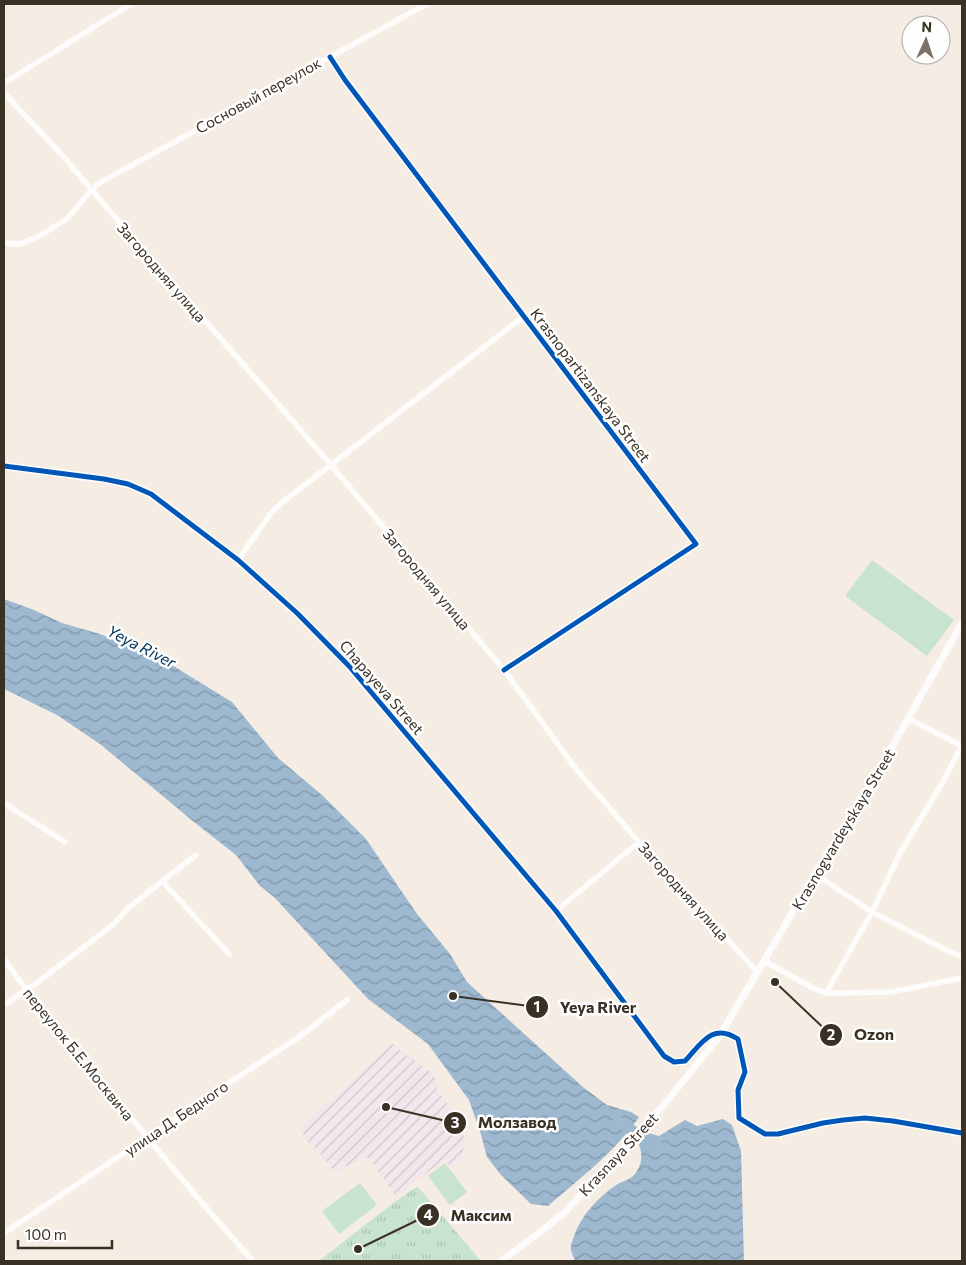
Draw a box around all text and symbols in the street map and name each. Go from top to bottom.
north arrow [901,15,951,65]
text: N [921,18,932,35]
street label: Сосновый переулок [192,53,324,137]
street label: Загородняя улица [114,218,210,326]
street label: Krasnopartizanskaya Street [527,304,655,466]
street label: Загородняя улица [379,525,475,633]
water label: Yeya River [104,621,180,672]
street label: Chapayeva Street [336,636,428,738]
street label: Krasnogvardeyskaya Street [788,745,898,913]
street label: Загородняя улица [635,838,733,944]
street label: переулок Б.Е.Москвича [20,984,138,1124]
callout: Yeya River [525,992,646,1023]
text: 1 [534,997,540,1015]
text: Yeya River [560,997,637,1016]
callout: Ozon [819,1019,904,1050]
text: Ozon [854,1024,894,1043]
text: 2 [827,1025,835,1043]
street label: улица Д. Бедного [121,1077,231,1159]
callout: Молзавод [442,1107,566,1138]
street label: Krasnaya Street [575,1109,661,1199]
text: Молзавод [478,1112,556,1131]
text: 3 [451,1113,460,1131]
callout: Максим [416,1200,522,1231]
text: 4 [423,1205,433,1223]
text: Максим [450,1205,512,1224]
scale bar [18,1218,111,1250]
text: 100 m [25,1225,67,1243]

